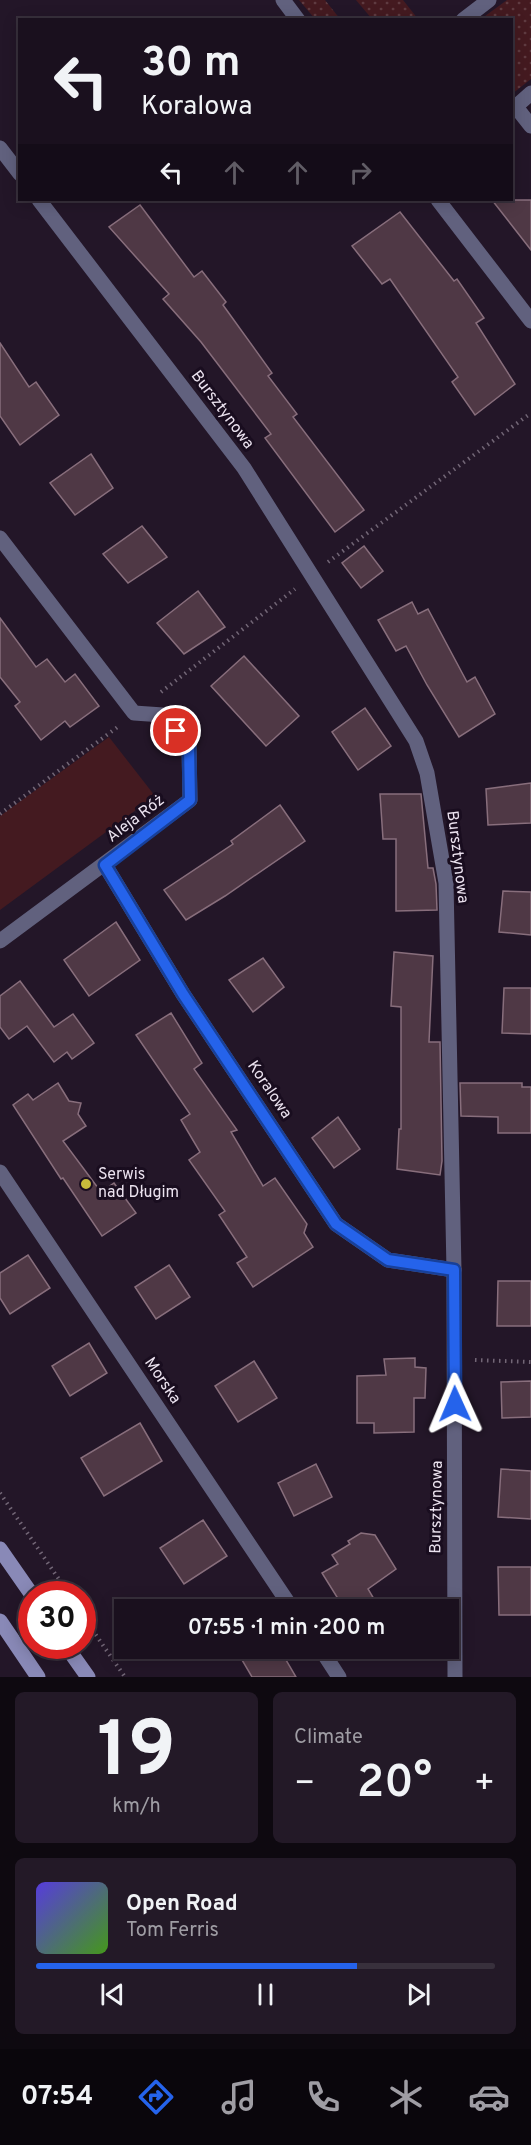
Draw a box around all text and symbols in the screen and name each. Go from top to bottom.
text: 30 m [141,38,240,91]
icon: left [42,42,120,120]
text: Koralowa [141,90,252,124]
icon: left [155,156,188,189]
icon: ahead [218,156,251,189]
icon: ahead [281,156,314,189]
icon: right [344,156,377,189]
street label: Bursztynowa [186,367,258,453]
pin [150,705,201,756]
icon: arrive [159,714,192,747]
street label: Aleja Róż [103,791,169,847]
street label: Bursztynowa [441,810,473,904]
street label: Koralowa [242,1057,296,1123]
place label: Serwis nad Długim [98,1165,179,1203]
marker: Serwis nad Długim [79,1177,93,1191]
street label: Morska [139,1354,185,1408]
position arrow [423,1372,487,1436]
street label: Bursztynowa [426,1460,448,1554]
speed limit sign: 30 [18,1581,96,1659]
text: 07:55 · 1 min · 200 m [188,1615,385,1642]
text: 19 [97,1705,176,1804]
text: Climate [294,1725,363,1751]
text: 20° [357,1756,432,1813]
text: − [294,1764,315,1806]
text: + [474,1764,495,1806]
text: km/h [112,1794,161,1820]
text: Open Road [126,1891,238,1918]
text: Tom Ferris [126,1918,219,1944]
icon: previous [96,1978,129,2011]
icon: pause [249,1978,282,2011]
icon: next [402,1978,435,2011]
icon: directions [135,2076,177,2118]
icon: music [218,2076,260,2118]
icon: phone [302,2076,344,2118]
icon: climate [385,2076,427,2118]
icon: car [468,2076,510,2118]
text: 07:54 [21,2080,93,2114]

